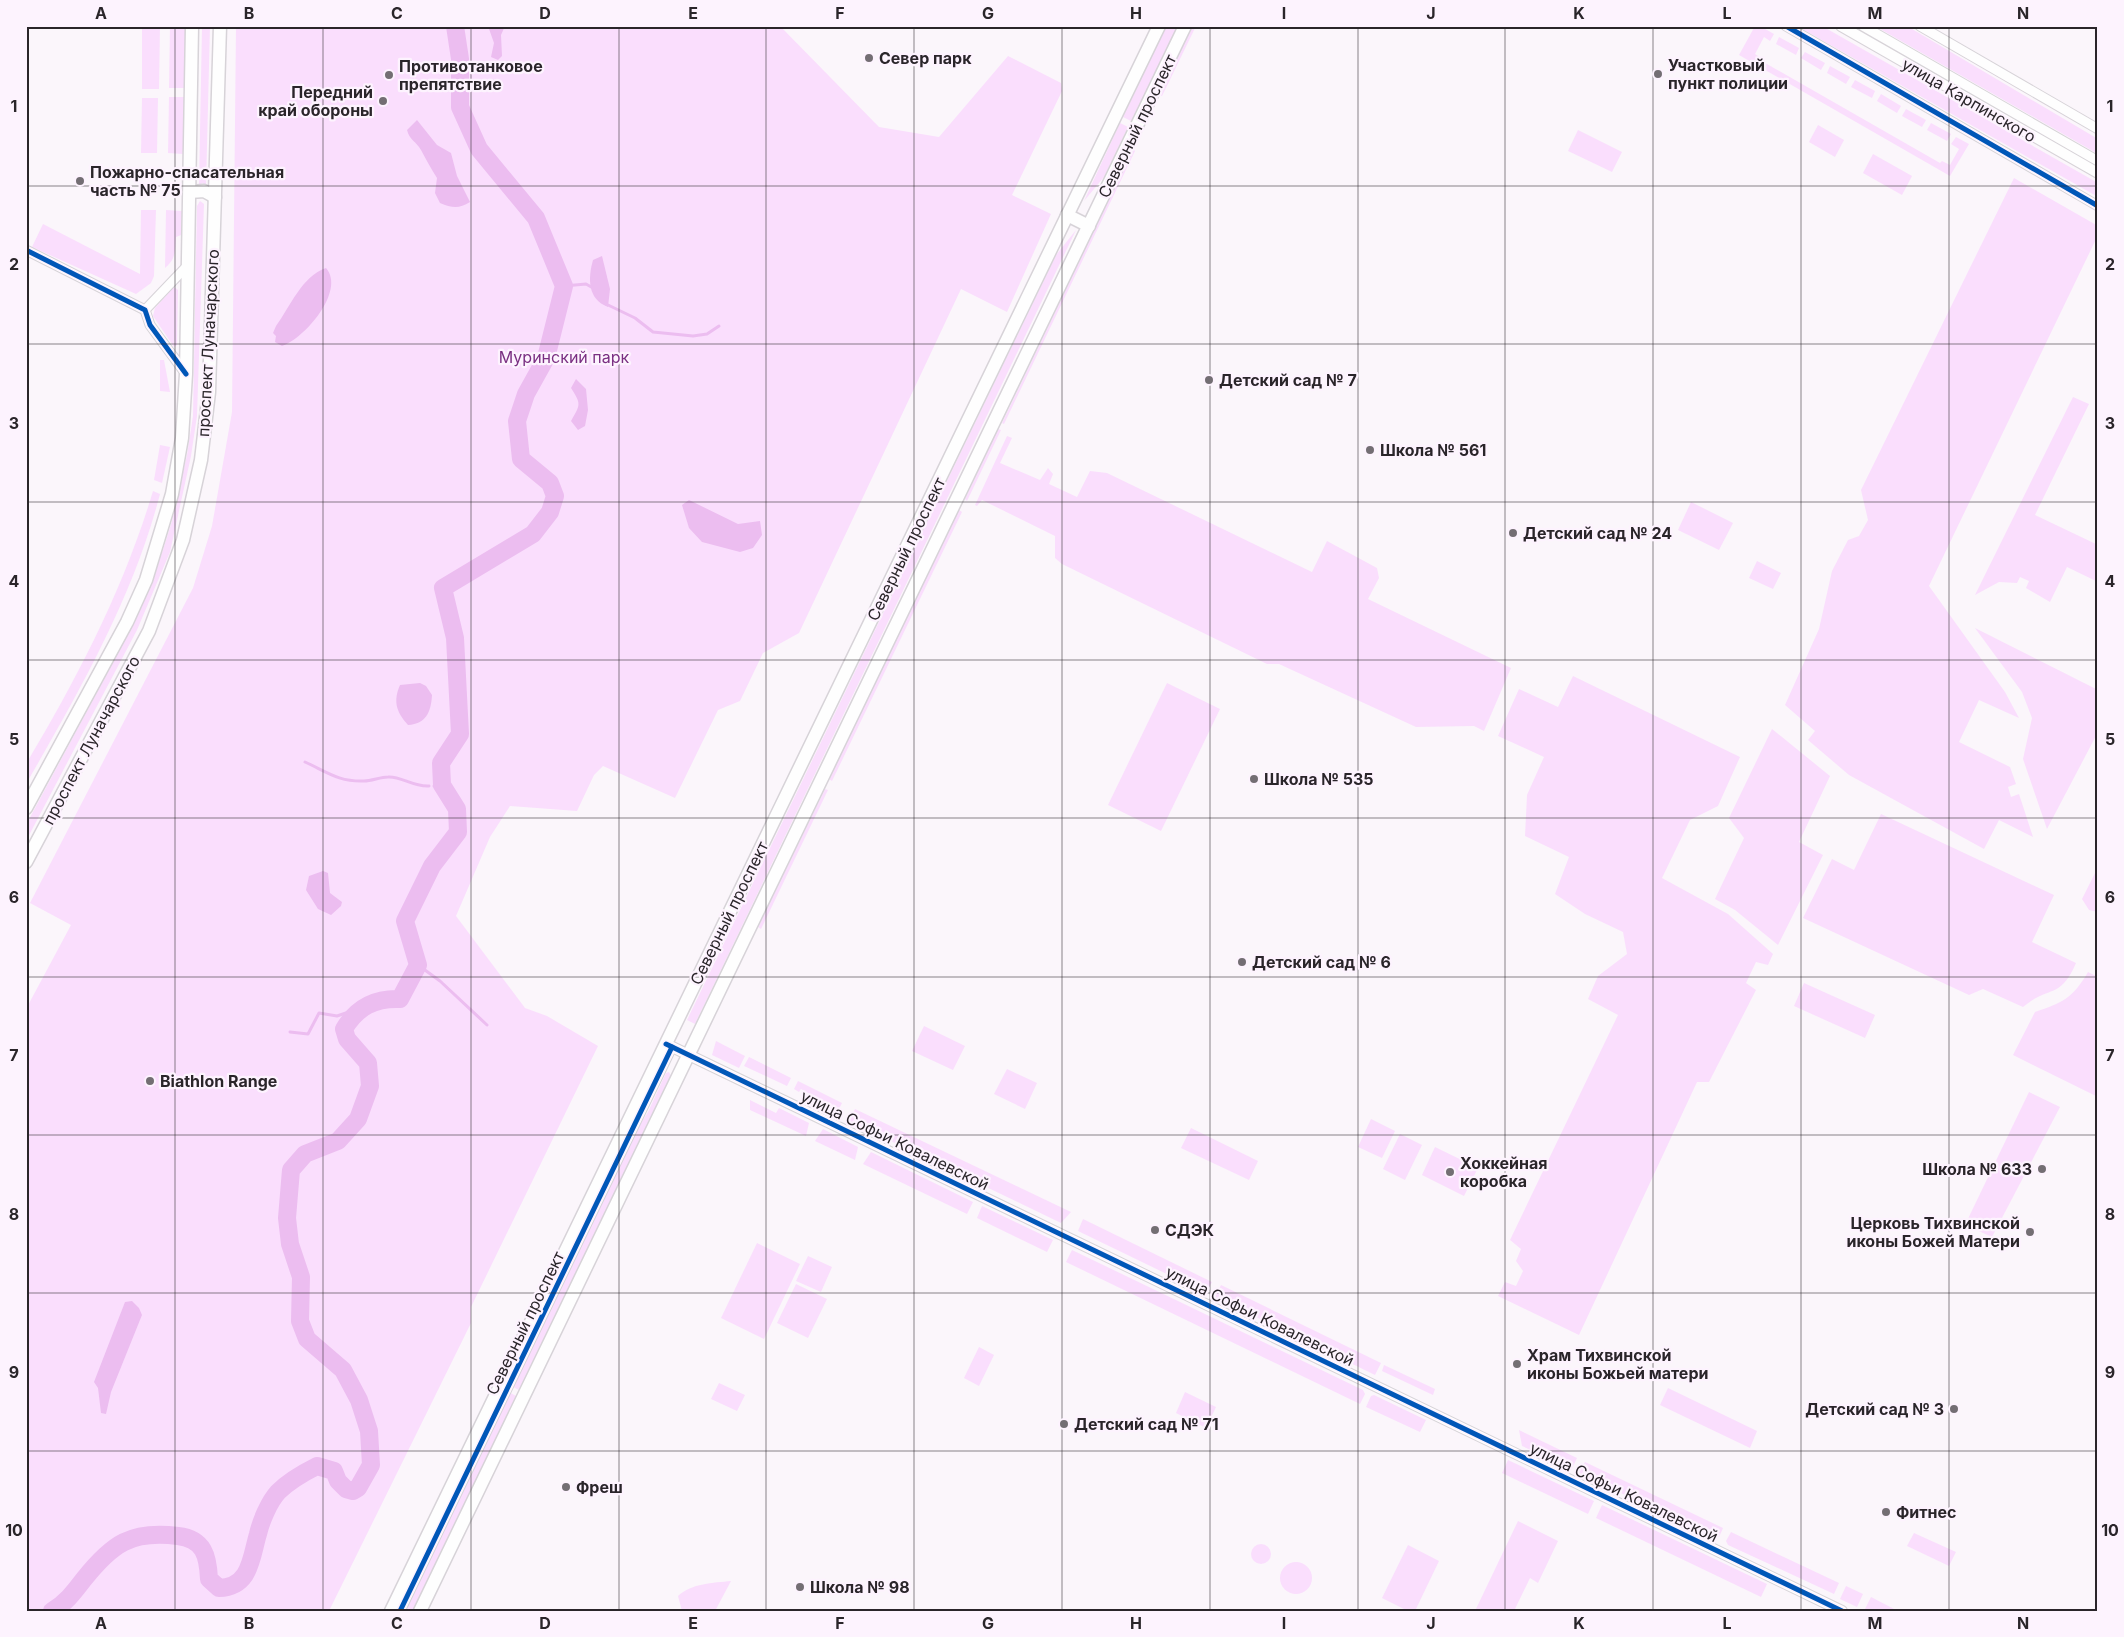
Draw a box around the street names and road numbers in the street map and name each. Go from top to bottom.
street label: Северный проспект [1094,50,1181,201]
street label: улица Карпинского [1899,54,2039,146]
street label: проспект Луначарского [193,249,223,437]
street label: Северный проспект [863,473,950,624]
street label: проспект Луначарского [38,652,144,828]
street label: Северный проспект [686,837,773,988]
street label: улица Софьи Ковалевской [798,1086,992,1194]
street label: Северный проспект [482,1247,569,1398]
street label: улица Софьи Ковалевской [1163,1262,1357,1370]
street label: улица Софьи Ковалевской [1527,1438,1721,1546]

